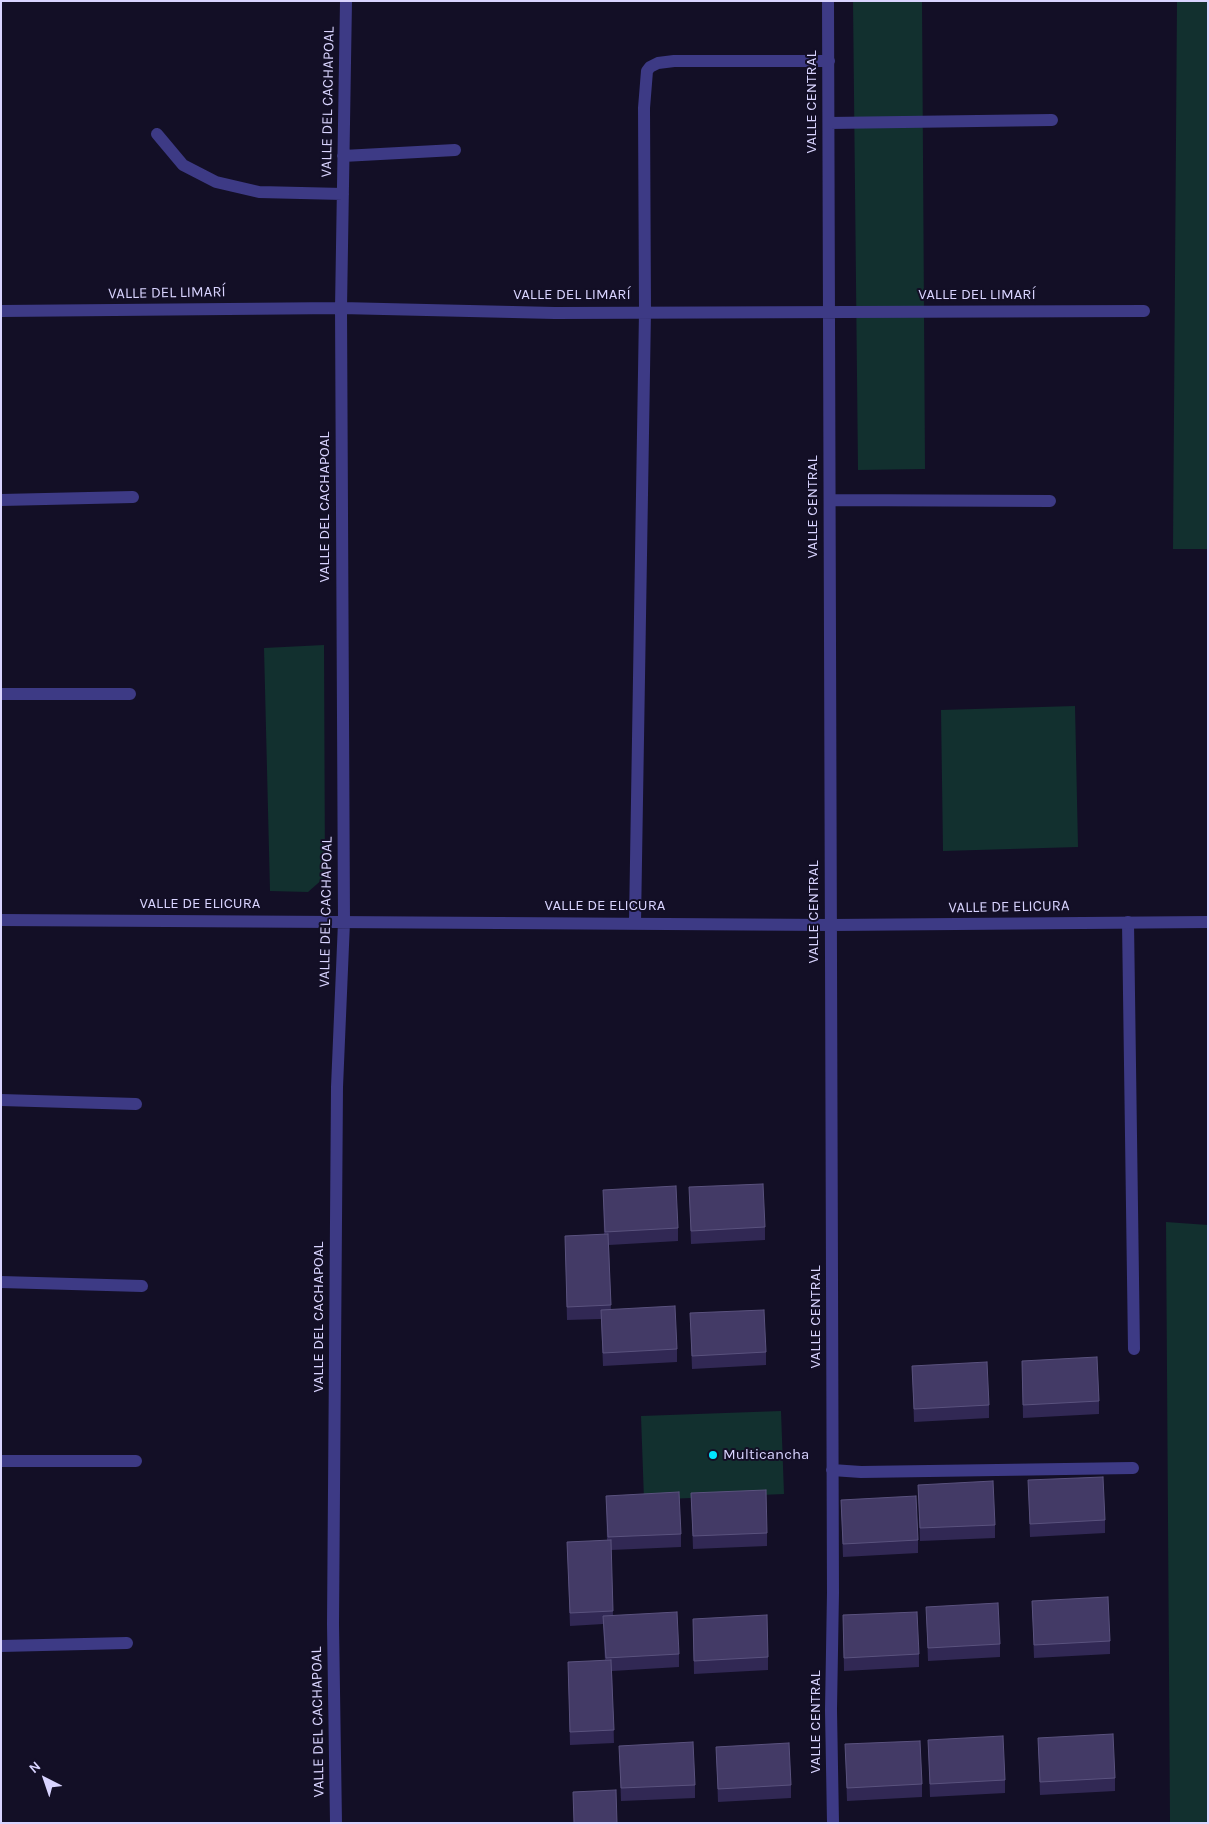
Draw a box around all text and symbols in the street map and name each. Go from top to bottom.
street label: VALLE DEL CACHAPOAL [318,26,338,178]
street label: VALLE CENTRAL [803,51,821,153]
street label: VALLE DEL LIMARÍ [108,283,226,303]
street label: VALLE DEL LIMARÍ [513,286,631,304]
street label: VALLE DEL LIMARÍ [918,286,1036,304]
street label: VALLE DEL CACHAPOAL [316,432,334,582]
street label: VALLE CENTRAL [804,456,822,558]
street label: VALLE DEL CACHAPOAL [316,836,336,988]
street label: VALLE CENTRAL [805,861,823,963]
street label: VALLE DE ELICURA [140,895,260,913]
street label: VALLE DE ELICURA [545,897,665,915]
street label: VALLE DE ELICURA [948,897,1070,917]
street label: VALLE DEL CACHAPOAL [310,1242,328,1392]
street label: VALLE CENTRAL [807,1266,825,1368]
place label: Multicancha [723,1446,809,1464]
marker: Multicancha [707,1449,719,1461]
street label: VALLE DEL CACHAPOAL [308,1646,328,1798]
street label: VALLE CENTRAL [807,1671,825,1773]
north arrow [20,1754,70,1804]
text: N [25,1758,44,1777]

